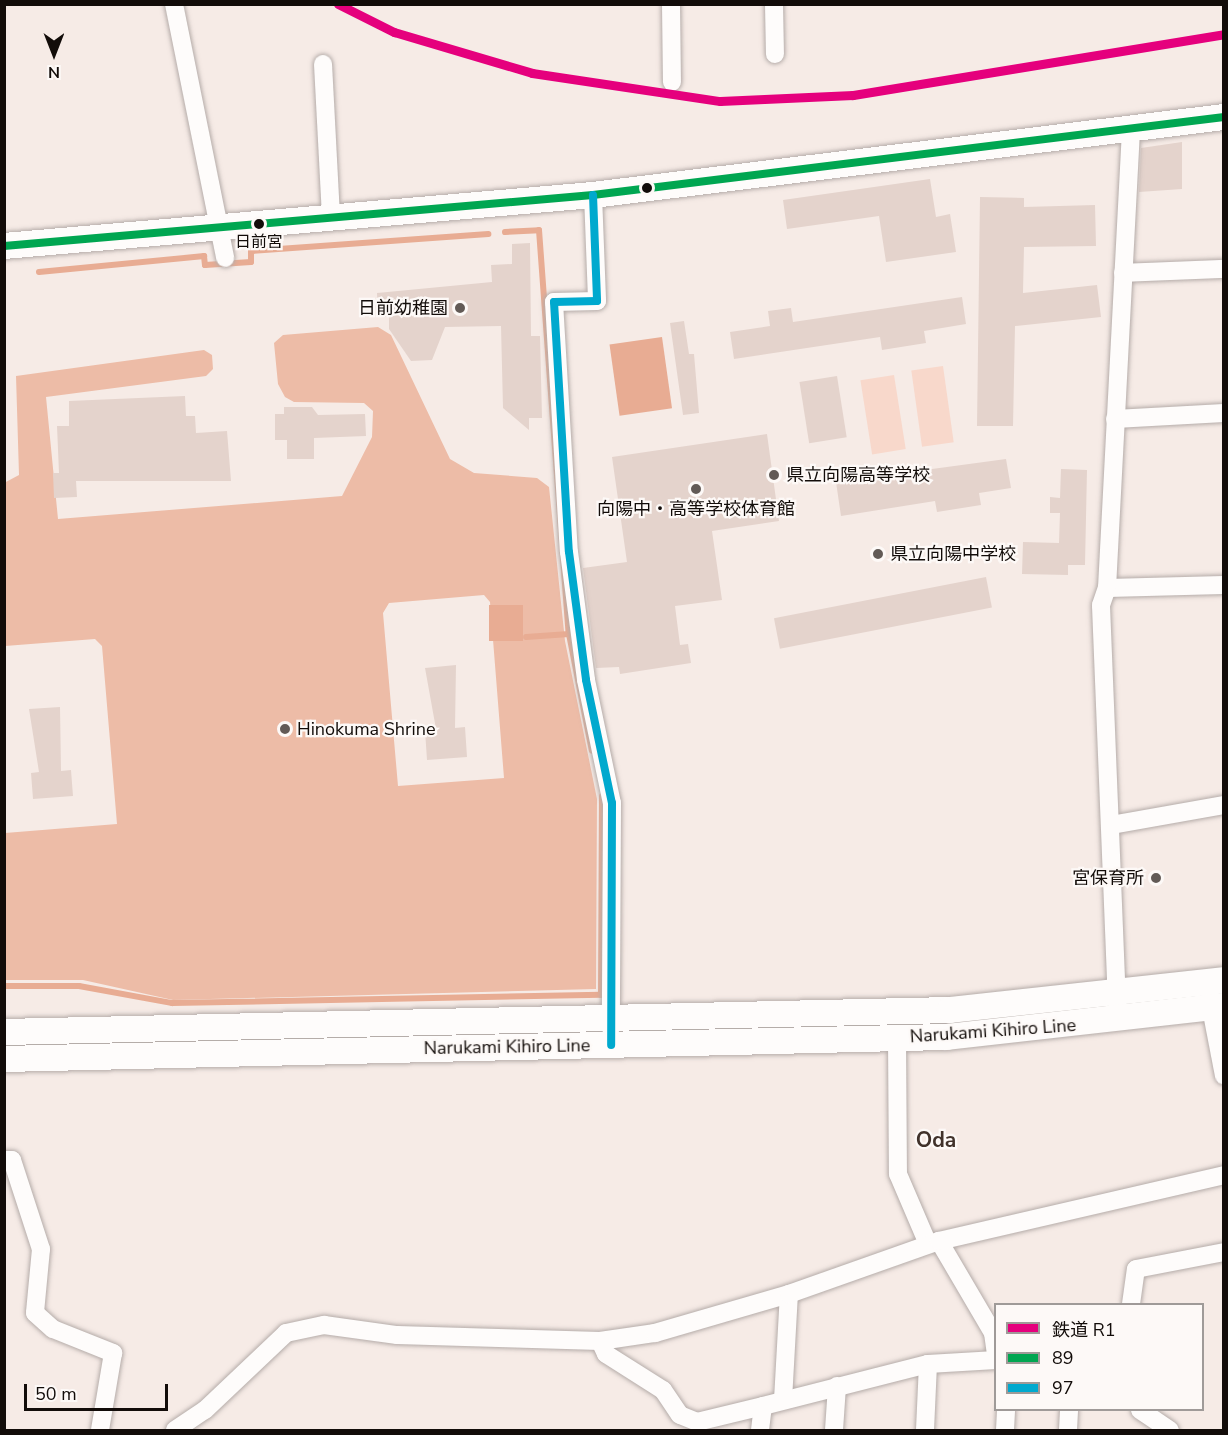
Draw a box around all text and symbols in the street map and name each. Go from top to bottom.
north arrow [24,24,84,84]
text: N [48,61,60,83]
unlabelled marker [641,182,653,194]
marker: 日前宮 [253,218,265,230]
place label: 日前宮 [235,232,283,252]
place label: 日前幼稚園 [358,297,448,319]
marker: 日前幼稚園 [453,301,467,315]
place label: 県立向陽高等学校 [786,464,930,486]
marker: 県立向陽高等学校 [767,468,781,482]
marker: 向陽中・高等学校体育館 [689,482,703,496]
place label: 向陽中・高等学校体育館 [597,498,795,520]
place label: 県立向陽中学校 [890,543,1016,565]
marker: 県立向陽中学校 [871,547,885,561]
place label: Hinokuma Shrine [297,718,435,740]
marker: Hinokuma Shrine [278,722,292,736]
place label: 宮保育所 [1072,867,1144,889]
marker: 宮保育所 [1149,871,1163,885]
street label: Narukami Kihiro Line [909,1014,1077,1048]
street label: Narukami Kihiro Line [424,1035,590,1059]
district label: Oda [916,1127,956,1153]
legend [994,1303,1204,1411]
text: 鉄道 R1 [1052,1318,1115,1342]
text: 89 [1052,1346,1074,1370]
scale bar [27,1372,171,1410]
text: 97 [1052,1376,1074,1400]
text: 50 m [35,1382,77,1406]

